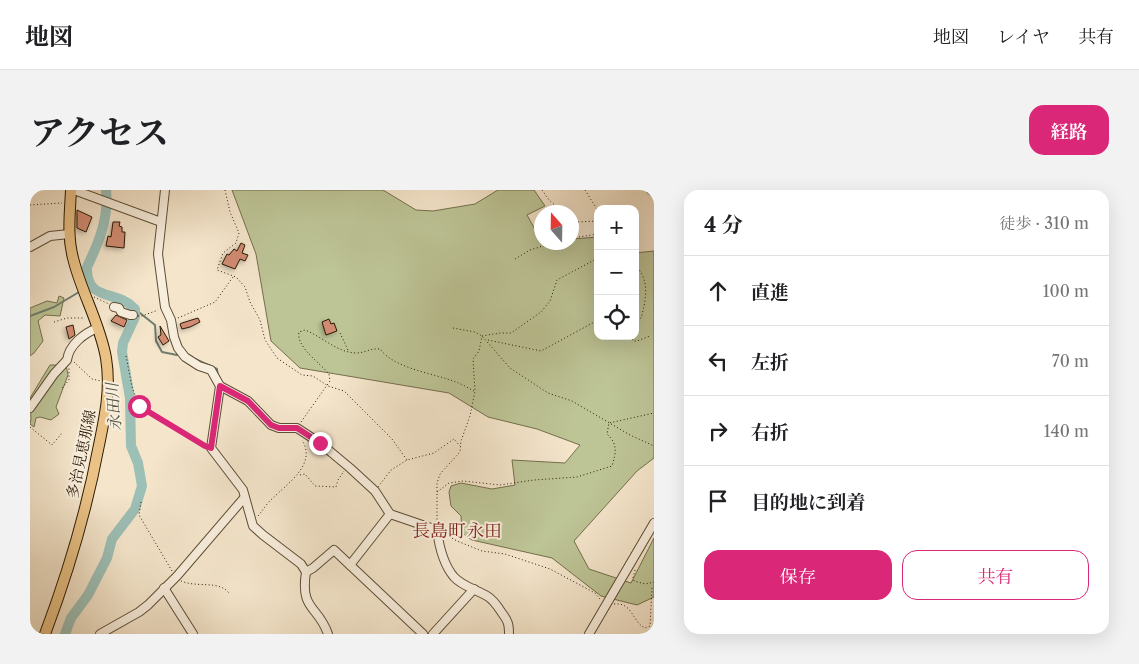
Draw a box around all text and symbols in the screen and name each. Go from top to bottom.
text: 地図 [25,22,73,51]
text: 地図 [933,26,969,48]
text: レイヤ [997,26,1050,48]
text: 共有 [1078,26,1114,48]
button: 経路 [1029,105,1109,155]
text: アクセス [30,111,169,154]
north arrow [534,205,579,250]
map controls [594,205,639,340]
button: + [594,205,639,250]
text: 4 分 [704,212,743,237]
text: 徒歩 · 310 m [999,213,1089,233]
button: − [594,250,639,295]
icon: ahead [704,277,732,305]
text: 直進 [751,281,789,304]
text: 100 m [1043,281,1089,301]
button: locate [594,295,639,340]
icon: left [704,347,732,375]
text: 左折 [751,351,789,374]
text: 70 m [1052,351,1089,371]
water label: 永田川 [101,380,125,432]
route start [128,395,151,418]
street label: 多治見恵那線 [62,408,100,500]
icon: right [704,417,732,445]
text: 右折 [751,421,789,444]
text: 140 m [1044,421,1089,441]
route end [309,432,332,455]
icon: arrive [704,487,732,515]
text: 目的地に到着 [751,491,865,514]
district label: 長島町永田 [412,520,502,542]
button: 保存 [704,550,892,600]
button: 共有 [902,550,1089,600]

